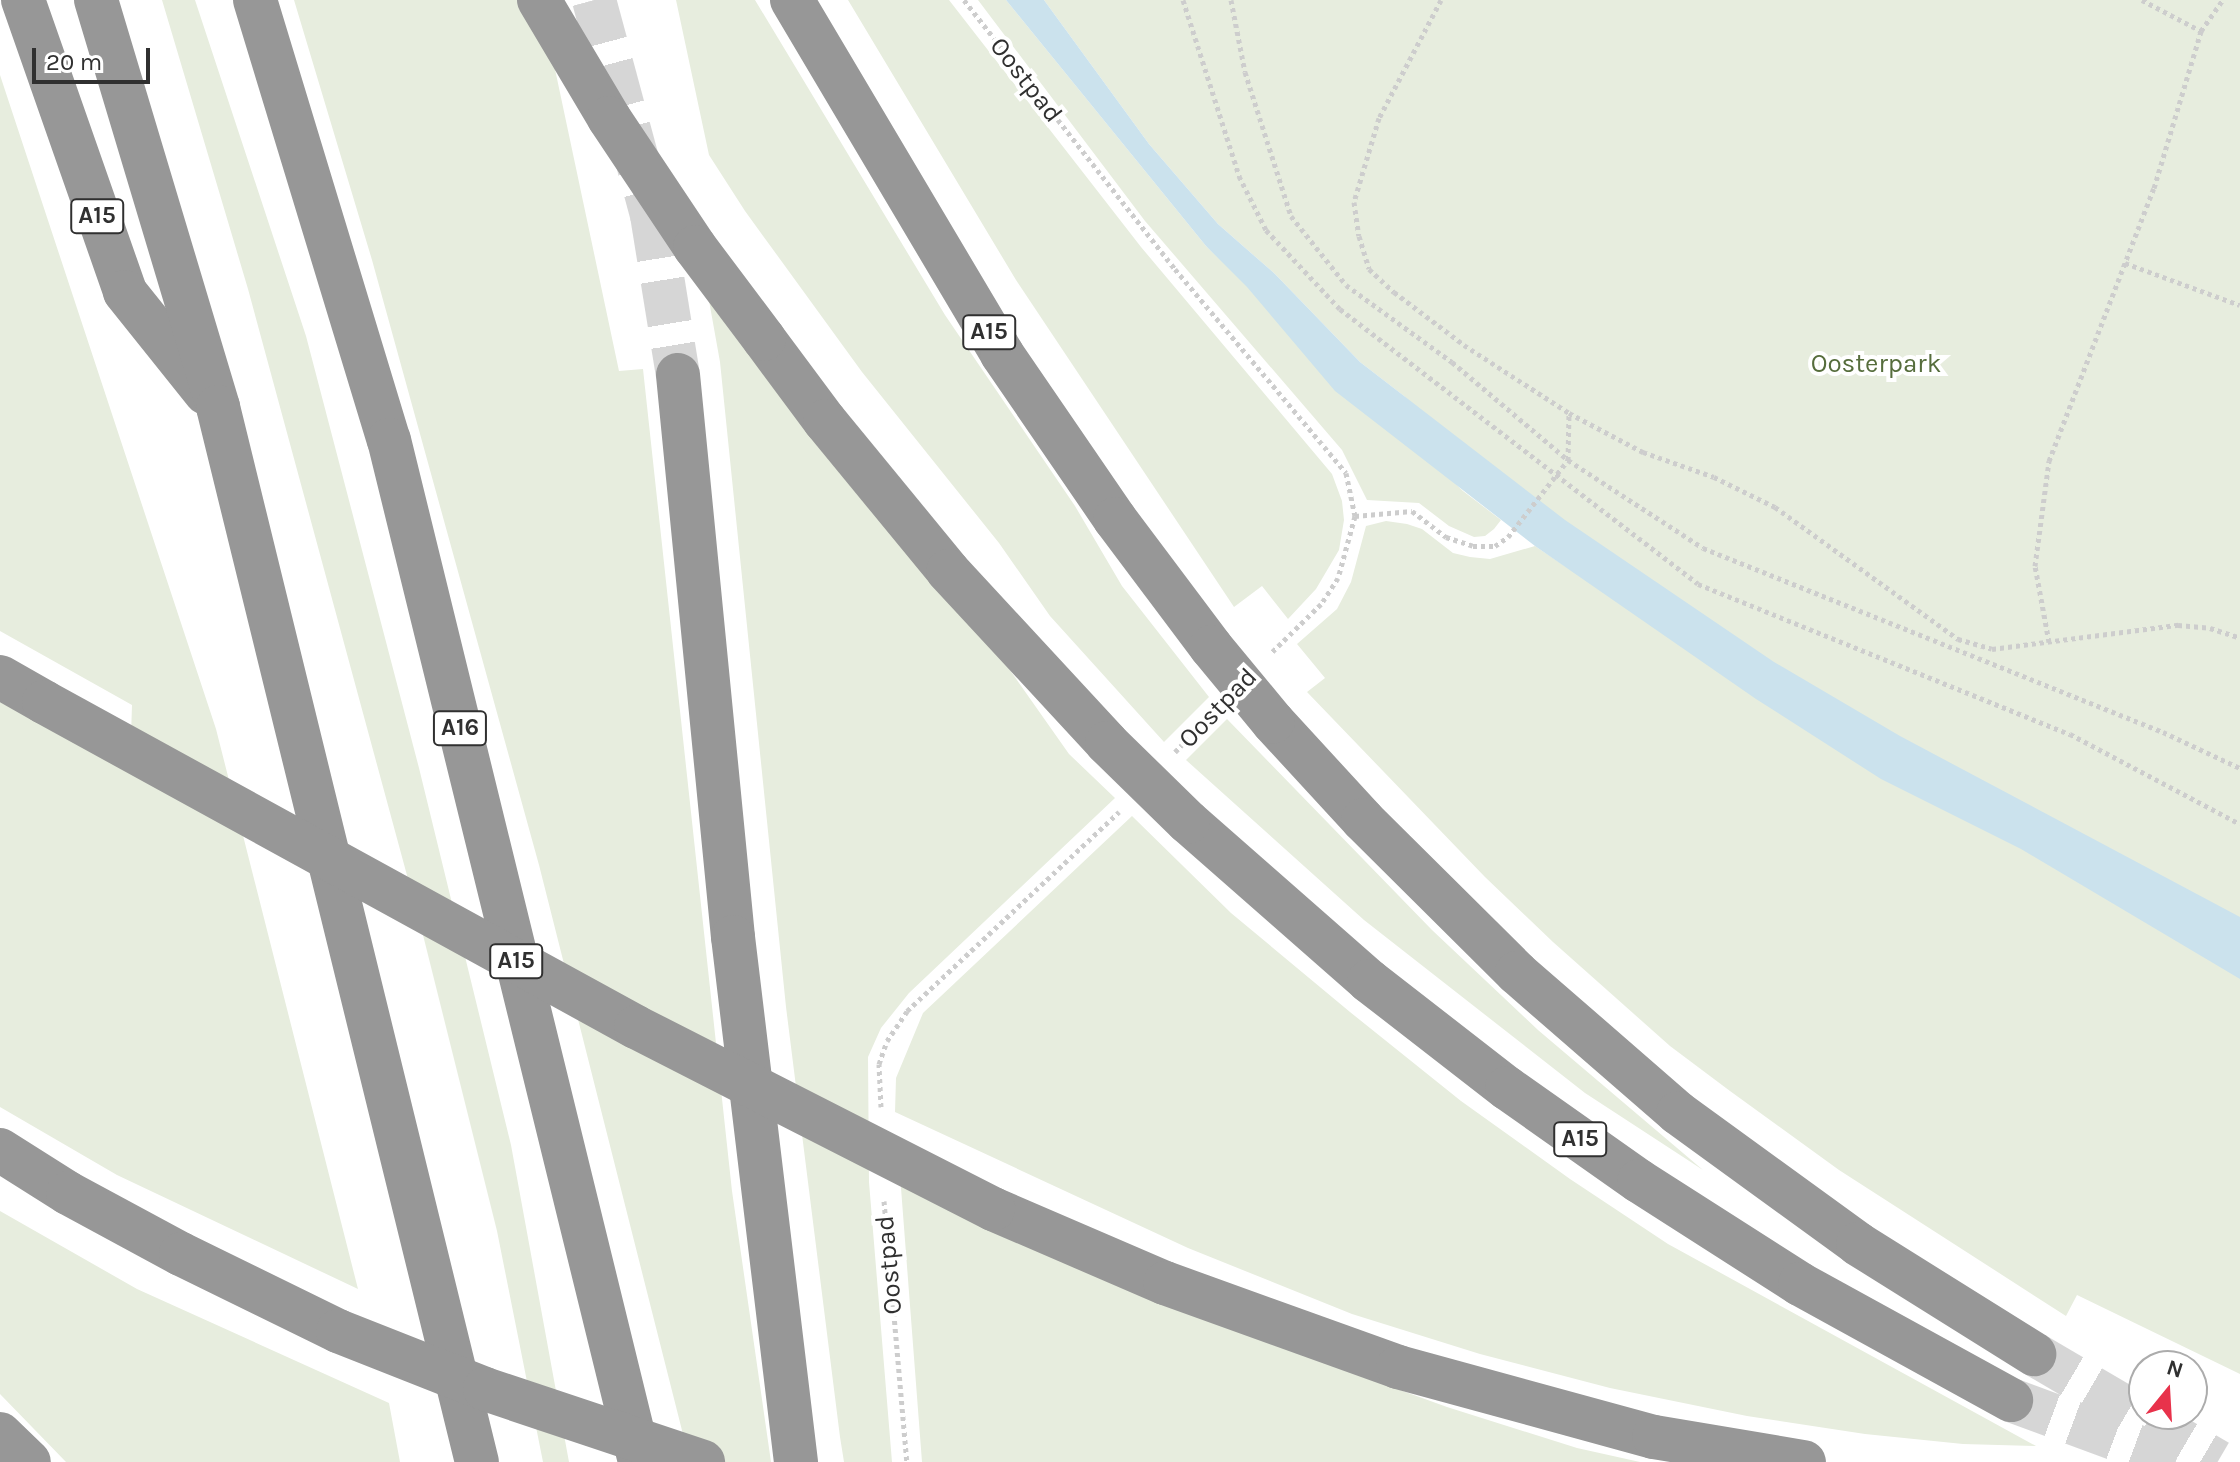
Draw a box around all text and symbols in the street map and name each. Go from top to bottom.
street label: Oostpad [983,31,1069,129]
scale bar [36,32,154,82]
text: 20 m [46,48,102,76]
road number: A15 [69,196,125,236]
road number: A15 [961,312,1017,352]
park label: Oosterpark [1811,348,1941,380]
street label: Oostpad [1172,661,1264,755]
road number: A16 [432,708,488,748]
road number: A15 [488,941,544,981]
road number: A15 [1552,1119,1608,1159]
street label: Oostpad [869,1214,909,1316]
north arrow [2128,1350,2208,1430]
text: N [2163,1354,2186,1384]

